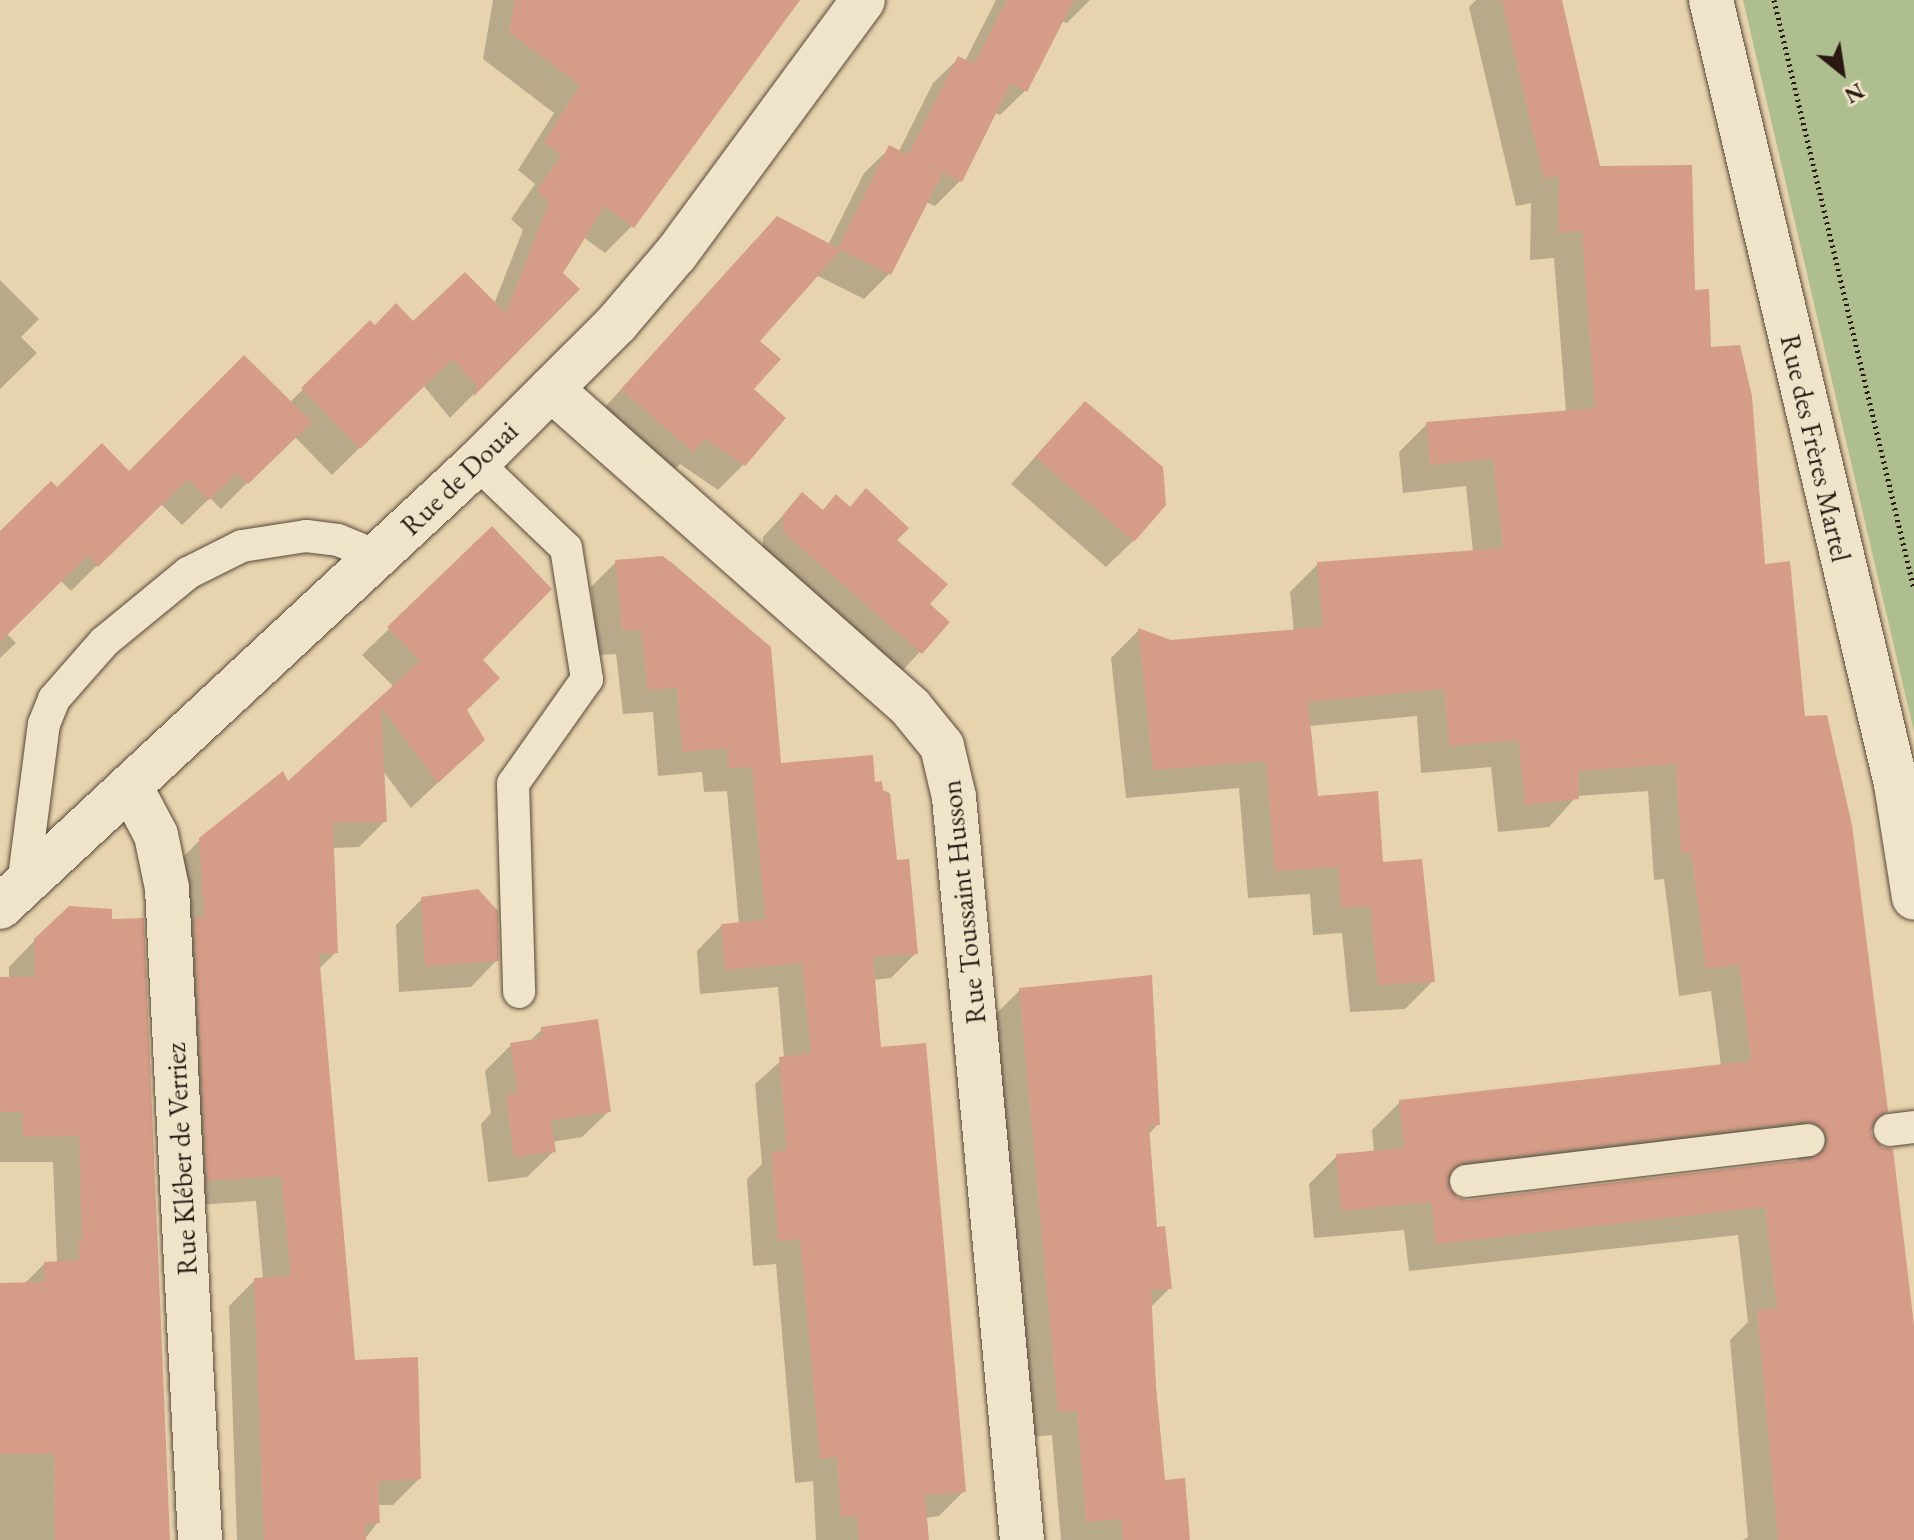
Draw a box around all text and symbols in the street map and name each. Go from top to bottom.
north arrow [1802,32,1882,112]
text: N [1839,76,1869,110]
street label: Rue des Frères Martel [1774,331,1858,565]
street label: Rue de Douai [393,414,525,542]
street label: Rue Toussaint Husson [933,778,993,1026]
street label: Rue Kléber de Verriez [158,1042,204,1276]

